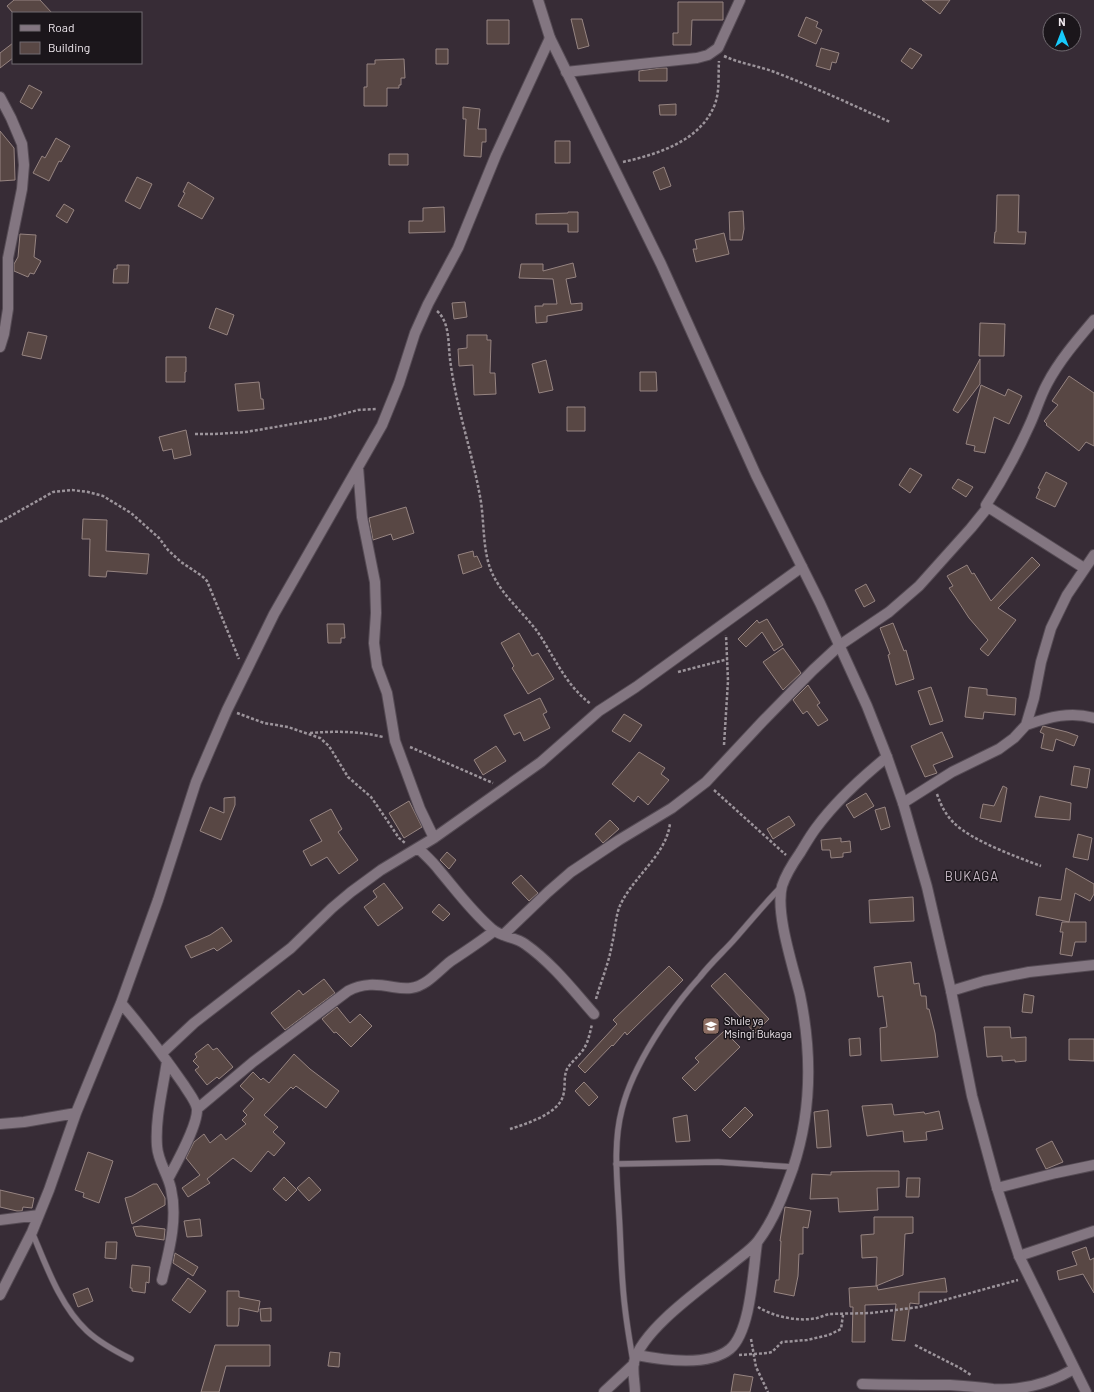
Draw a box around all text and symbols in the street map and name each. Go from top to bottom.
legend [12,12,142,64]
north arrow [1042,12,1082,52]
text: N [1058,15,1066,28]
text: Road [48,20,75,34]
text: Building [48,40,90,54]
district label: BUKAGA [945,868,999,884]
place label: Shule ya Msingi Bukaga [724,1014,792,1040]
school or university icon: Shule ya Msingi Bukaga [701,1016,721,1036]

